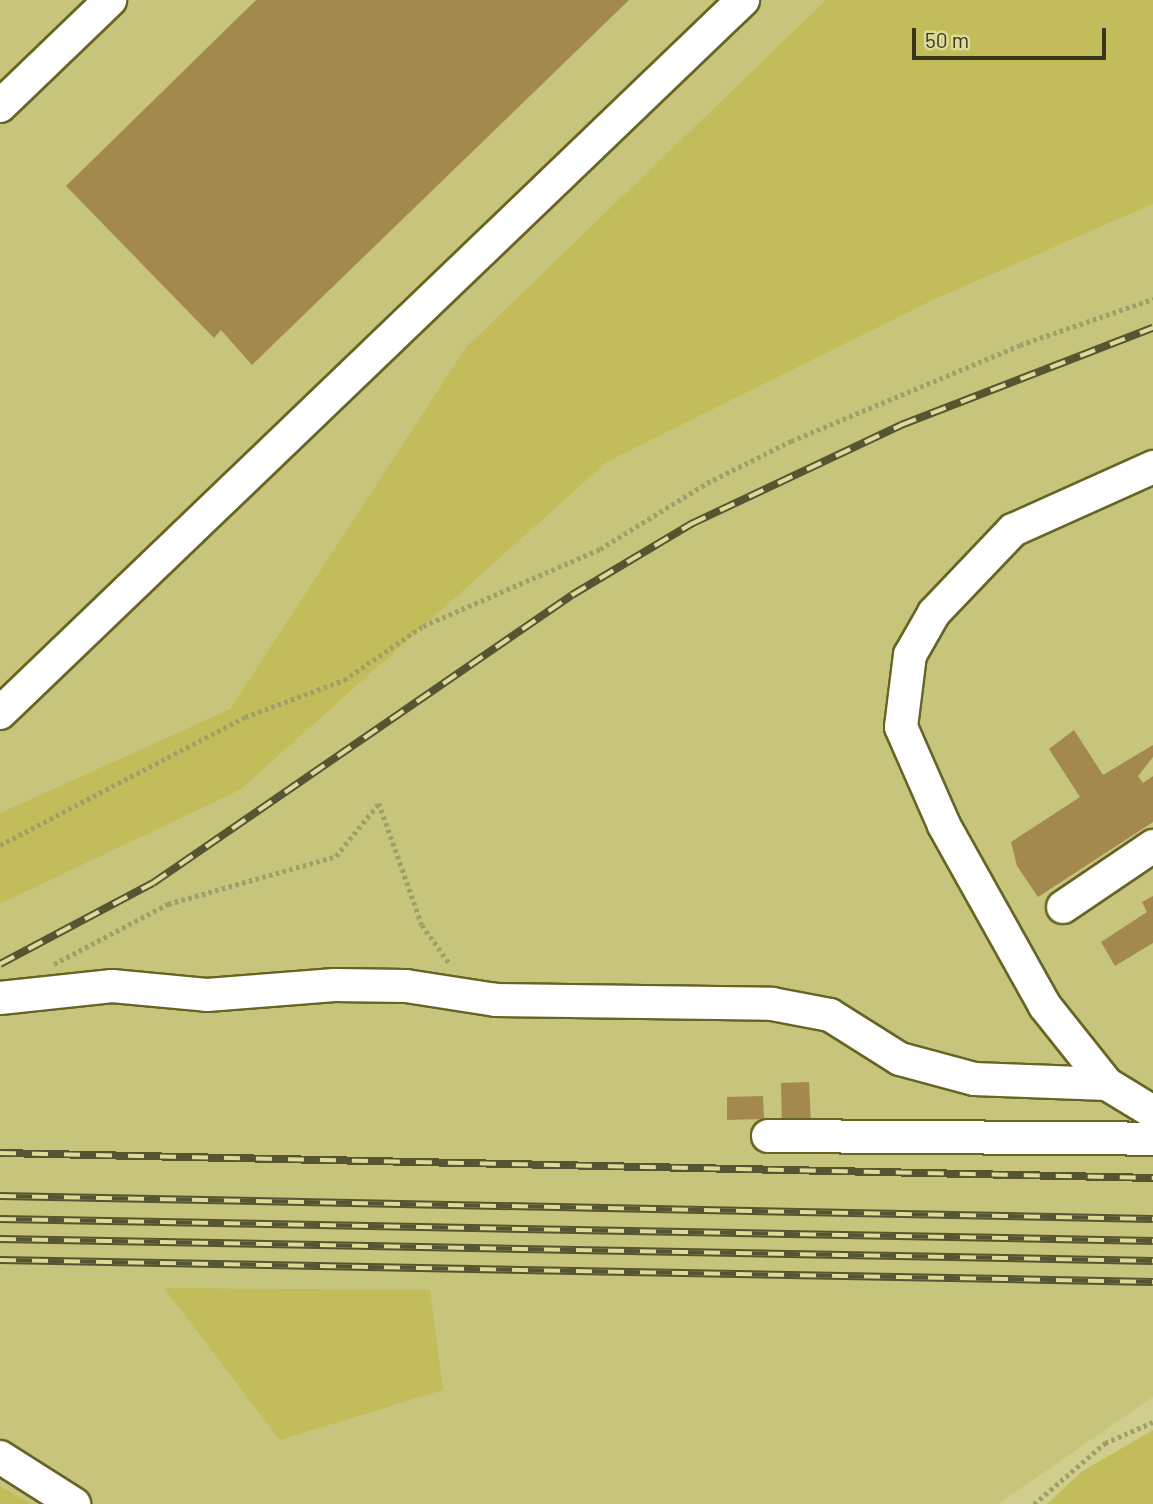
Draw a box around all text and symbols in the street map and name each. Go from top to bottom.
scale bar [915,14,1109,58]
text: 50 m [925,27,969,52]

